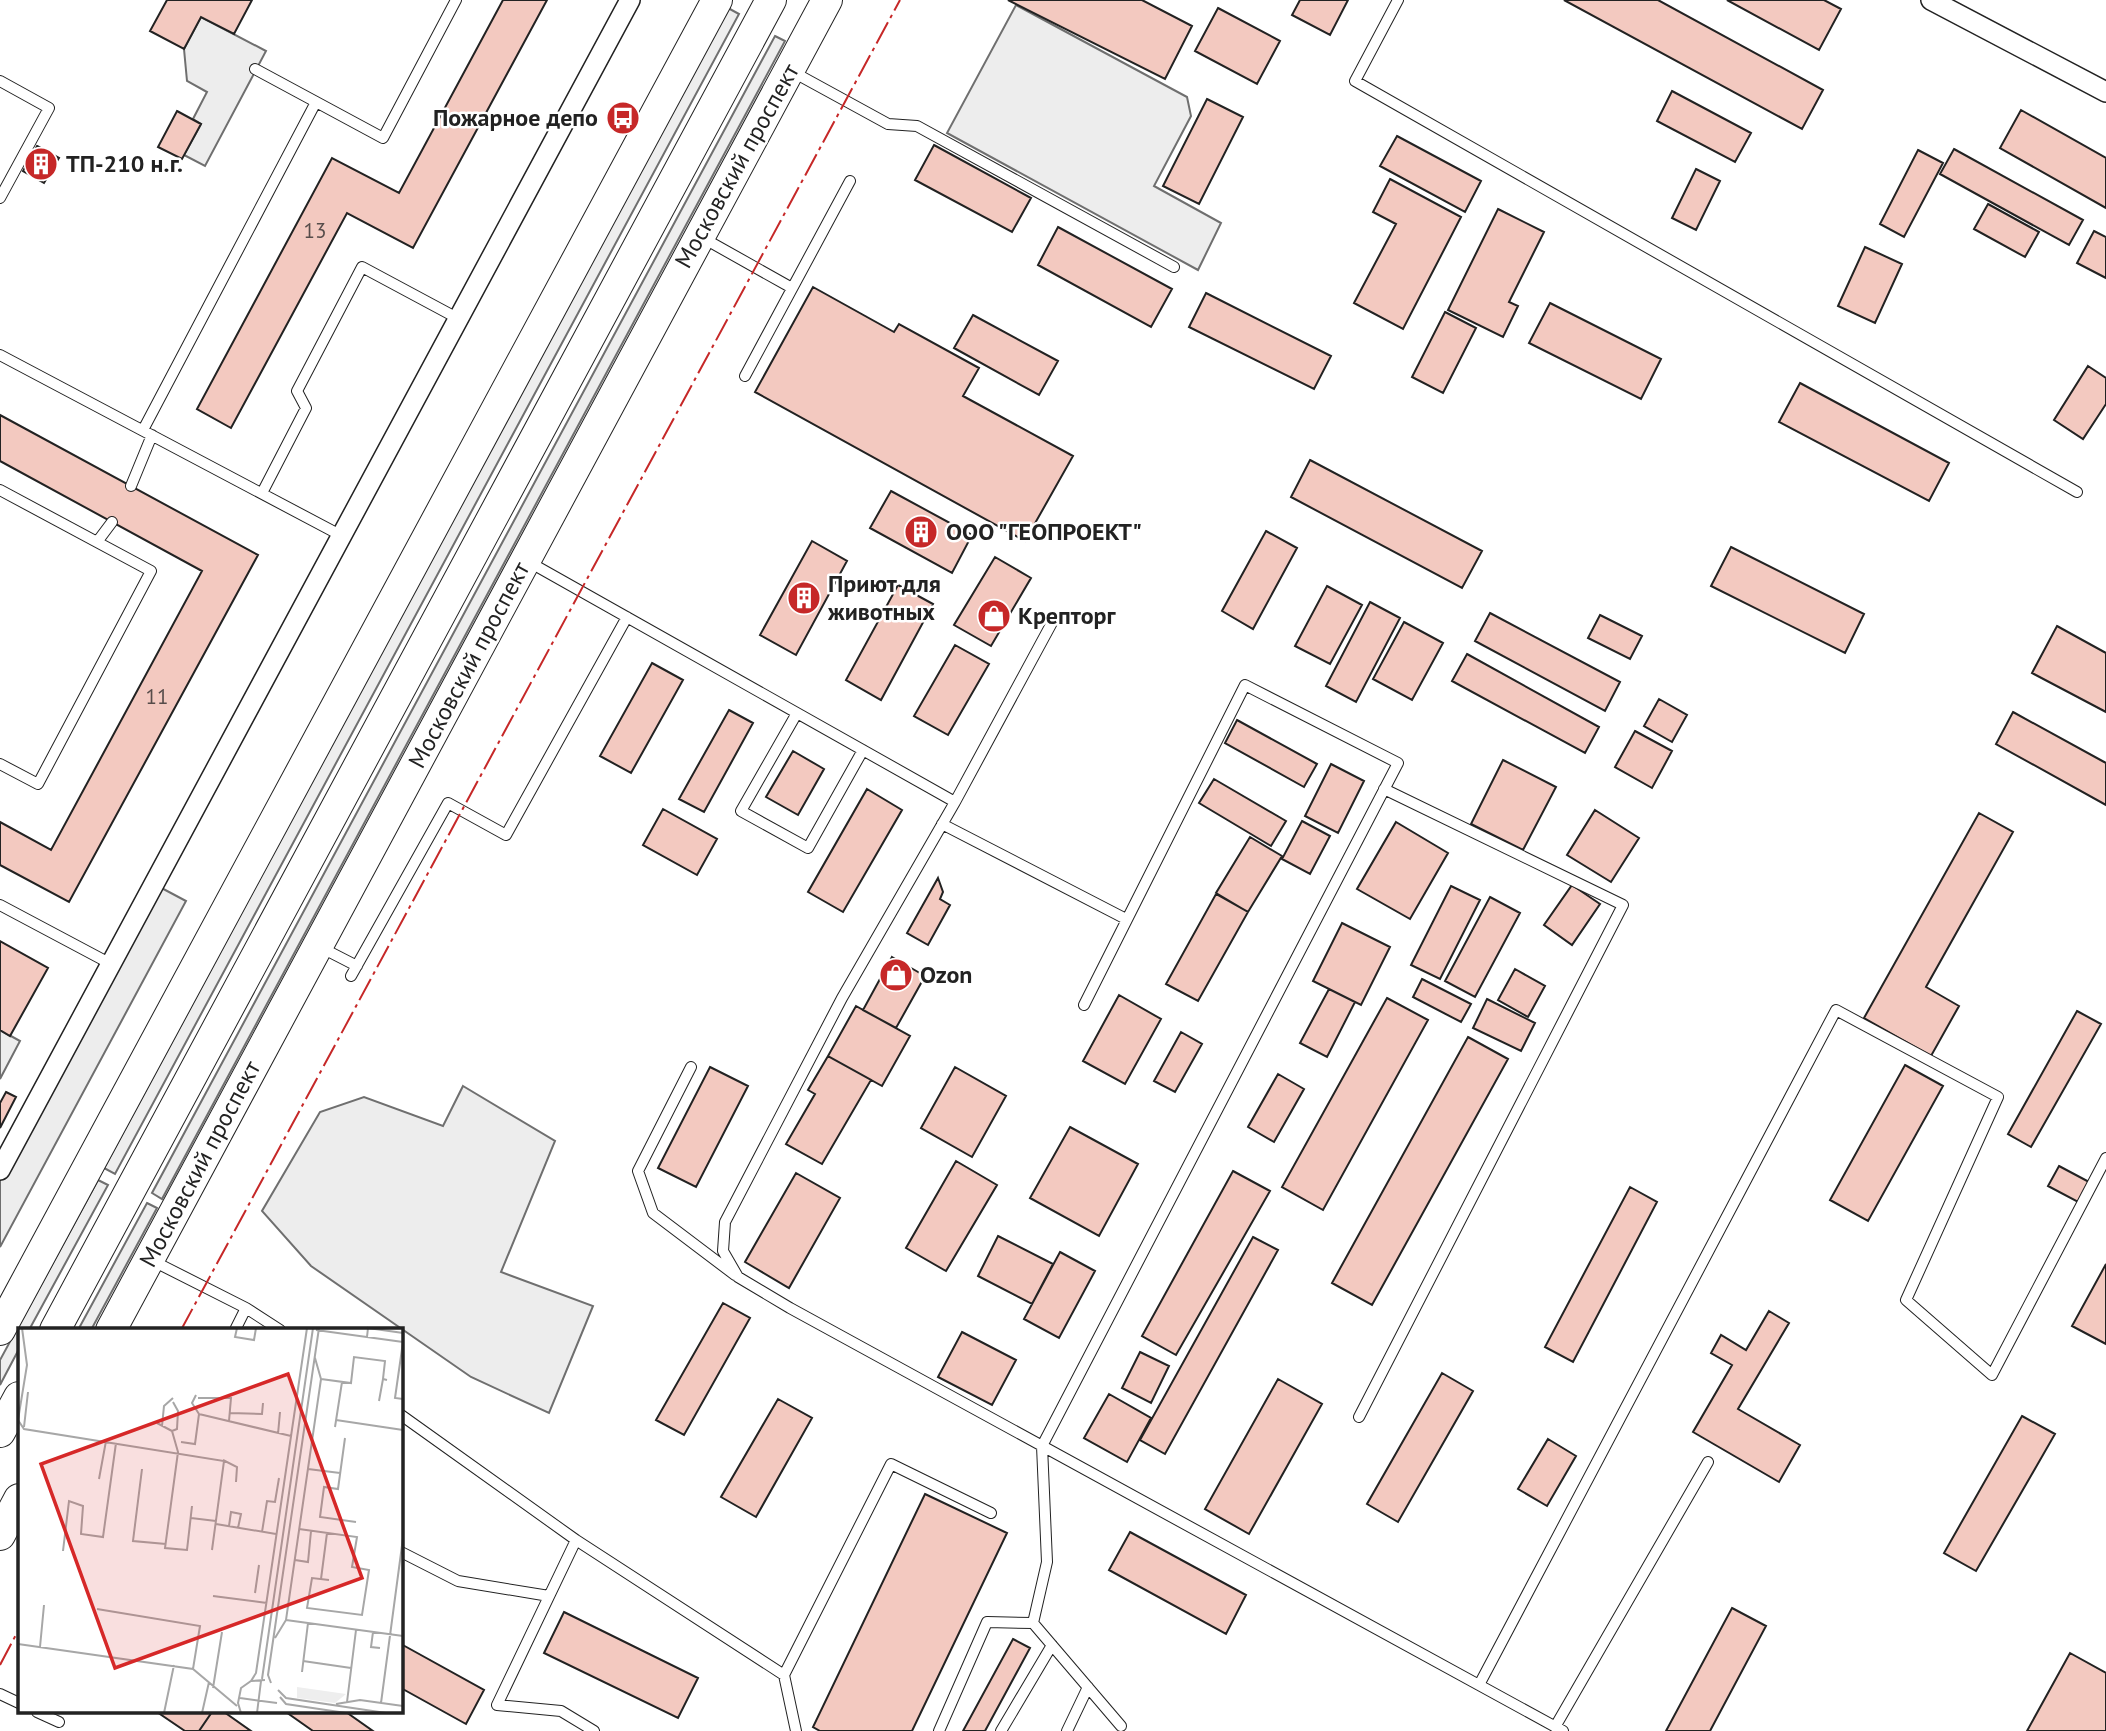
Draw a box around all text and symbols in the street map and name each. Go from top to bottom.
street label: Московский проспект [667,58,806,274]
bus stop icon: Пожарное депо [604,99,642,137]
place label: Пожарное депо [433,102,598,133]
building icon: ТП-210 н.г. [22,145,60,183]
place label: ТП-210 н.г. [66,148,183,179]
house number: 13 [304,217,326,244]
building icon: ООО "ГЕОПРОЕКТ" [902,513,940,551]
place label: ООО "ГЕОПРОЕКТ" [946,516,1142,547]
street label: Московский проспект [401,556,536,773]
place label: Приют для животных [827,568,941,627]
building icon: Приют для животных [785,579,823,617]
shop icon: Крепторг [975,597,1013,635]
place label: Крепторг [1018,600,1116,631]
house number: 11 [146,683,168,710]
shop icon: Ozon [877,956,915,994]
place label: Ozon [920,959,972,990]
street label: Московский проспект [132,1055,267,1272]
inset map [18,1328,402,1714]

